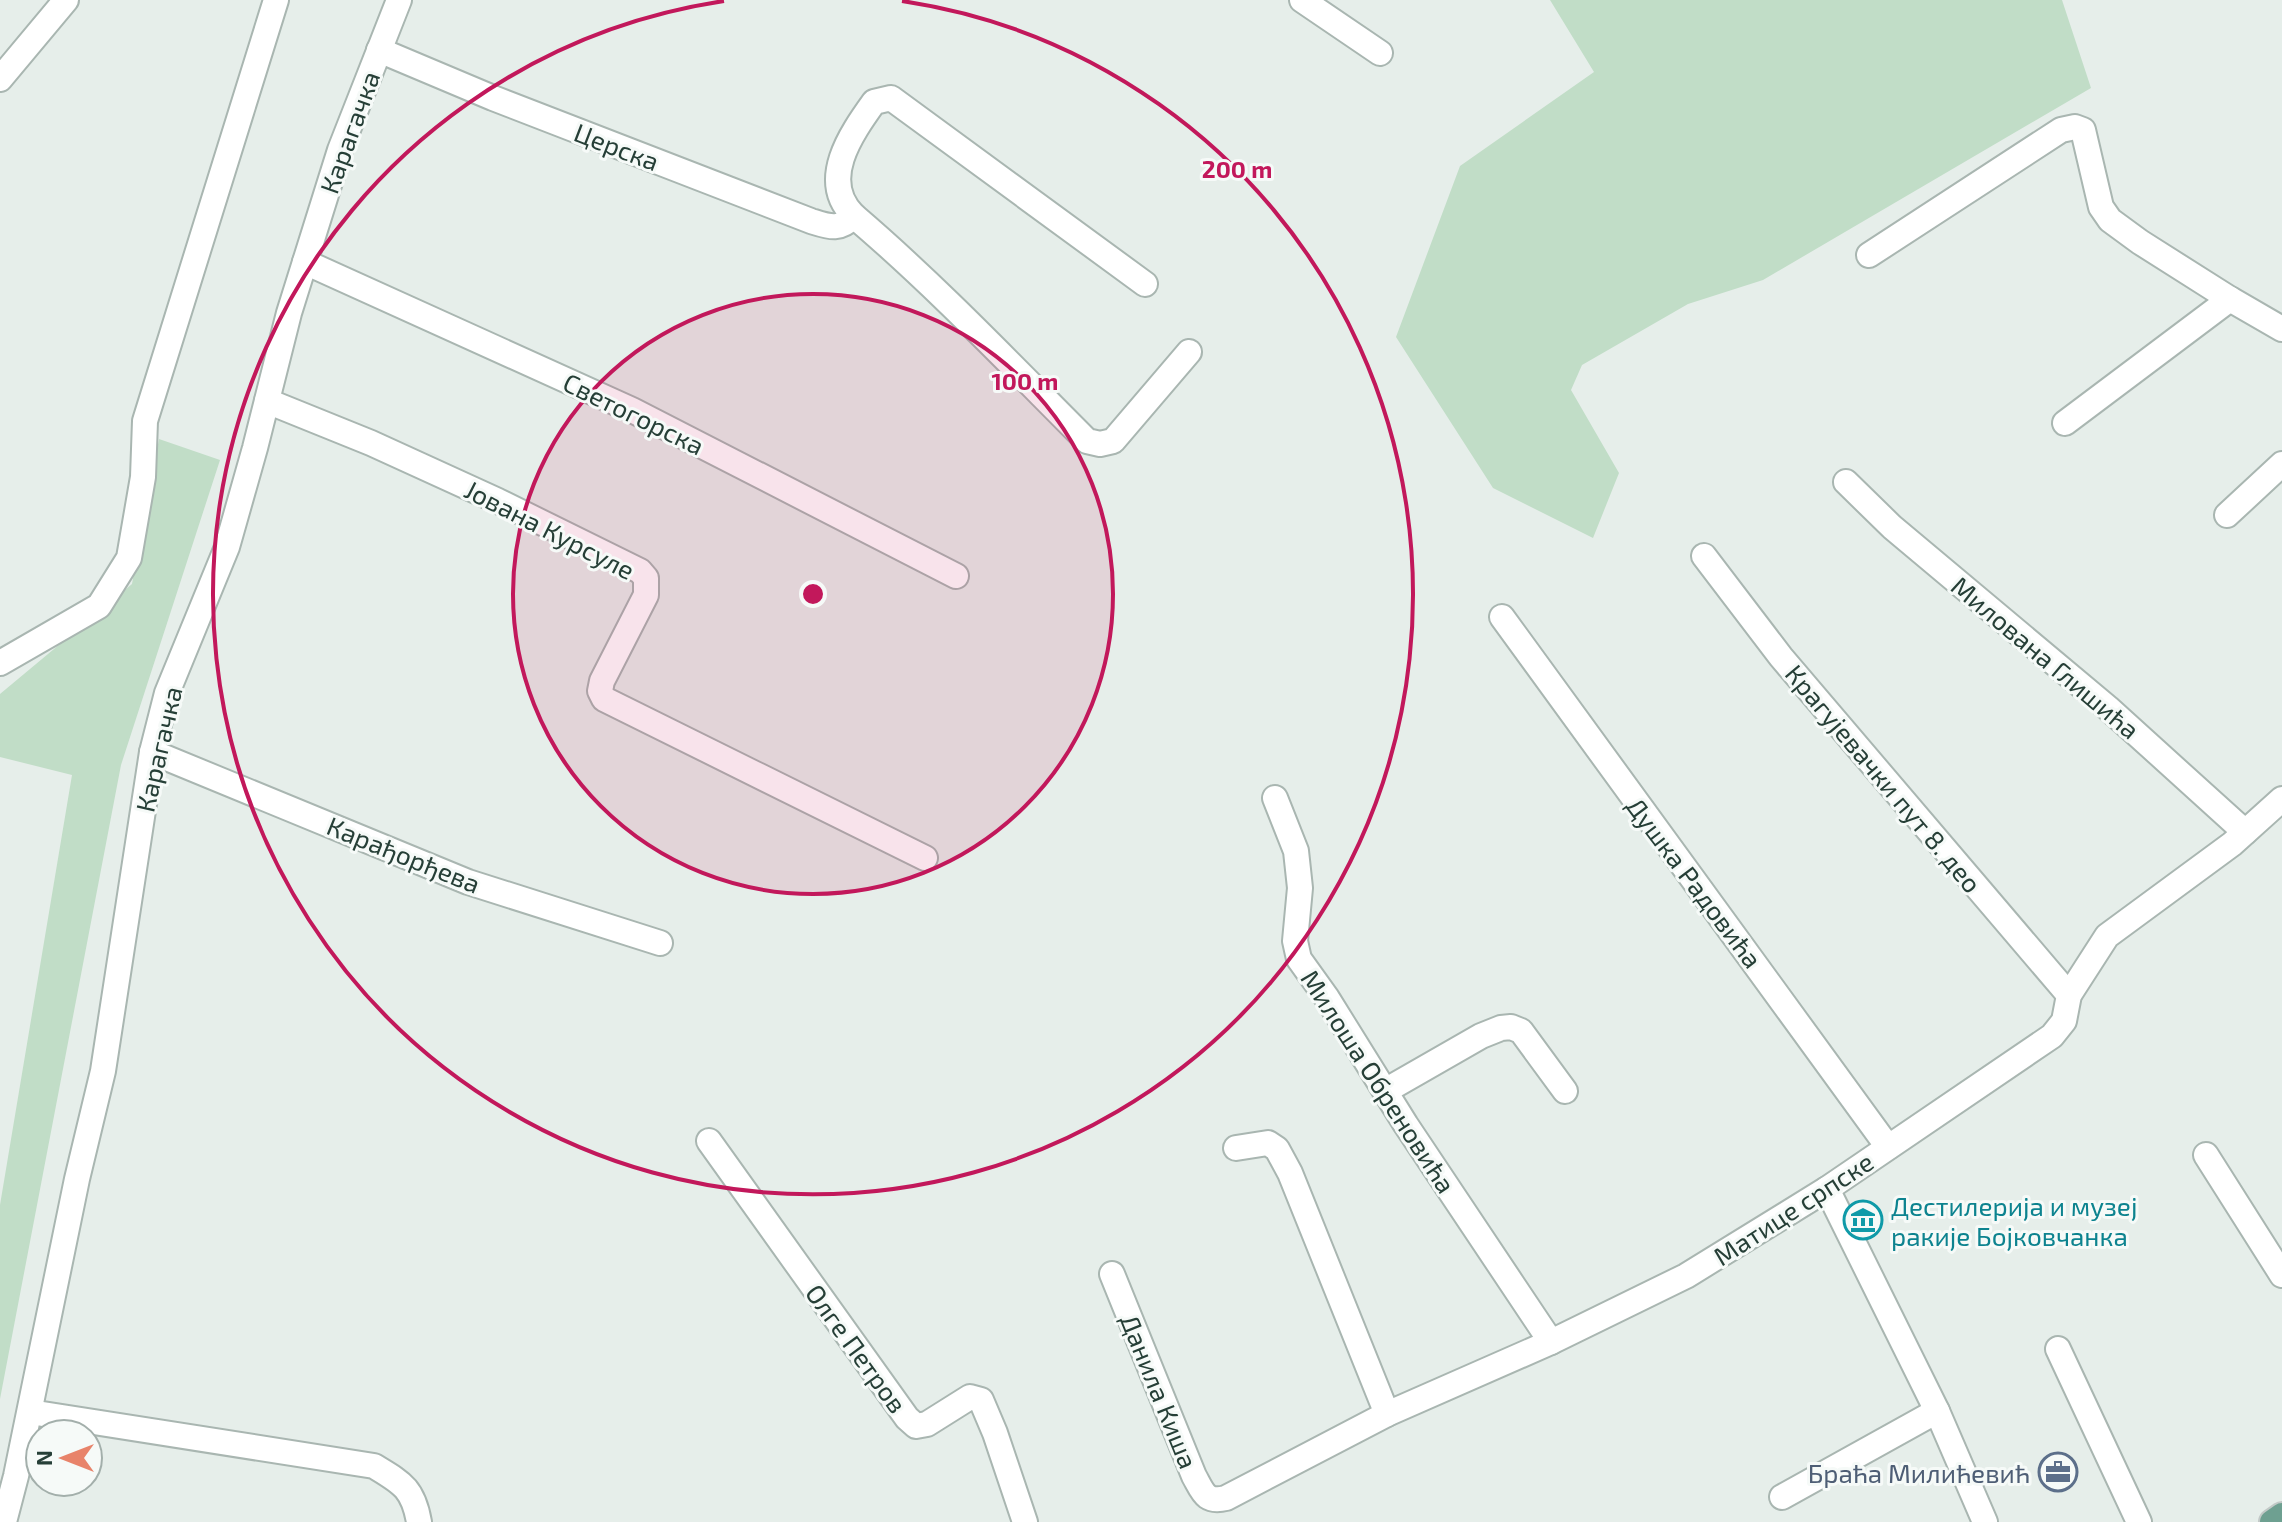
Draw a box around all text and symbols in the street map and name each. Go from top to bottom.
street label: Карагачка [313,67,385,197]
street label: Церска [570,116,664,176]
text: 200 m [1202,154,1272,183]
street label: Светогорска [558,366,710,460]
text: 100 m [992,366,1058,395]
street label: Јована Курсуле [459,473,640,586]
street label: Милована Глишића [1946,569,2146,745]
centre of rings [799,580,827,608]
street label: Крагујевачки пут 8. део [1779,658,1988,899]
street label: Карагачка [129,683,187,815]
street label: Душка Радовића [1620,791,1769,974]
street label: Карађорђева [323,809,485,900]
street label: Милоша Обреновића [1295,964,1463,1198]
street label: Матице српске [1707,1145,1879,1271]
place label: Дестилерија и музеј ракије Бојковчанка [1891,1190,2137,1251]
museum icon: Дестилерија и музеј ракије Бојковчанка [1842,1199,1884,1241]
street label: Олге Петров [800,1278,914,1418]
street label: Данила Киша [1115,1309,1205,1473]
north arrow [24,1418,104,1498]
text: N [30,1450,56,1466]
office icon: Браћа Милићевић [2037,1451,2079,1493]
place label: Браћа Милићевић [1808,1457,2030,1488]

